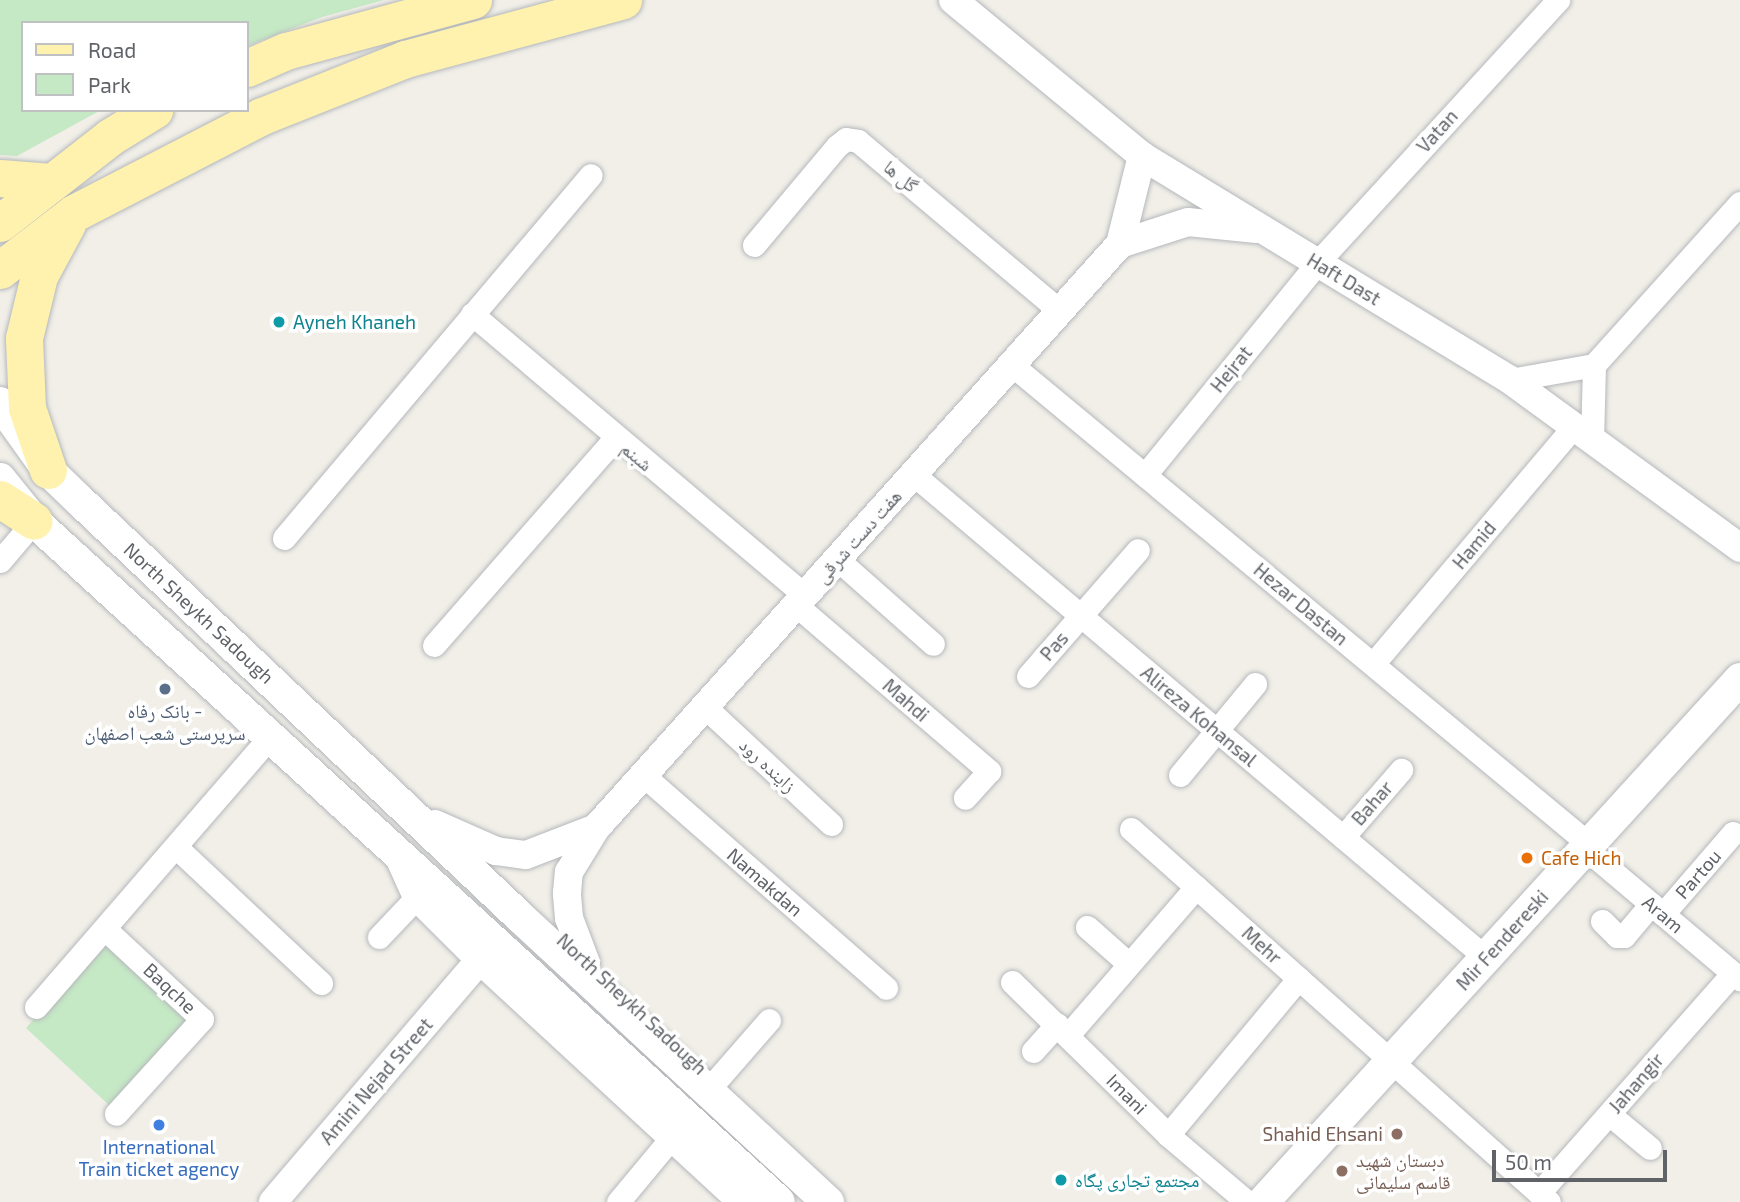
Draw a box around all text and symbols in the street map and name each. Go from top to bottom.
legend [21,21,248,112]
text: Road [88,37,136,62]
text: Park [88,72,131,97]
street label: Vatan [1412,105,1462,157]
street label: گل ها [879,155,923,197]
street label: Haft Dast [1303,248,1385,310]
place label: Ayneh Khaneh [293,311,416,333]
marker: Ayneh Khaneh [271,314,287,330]
street label: Hejrat [1205,341,1257,397]
street label: شبنم [617,436,657,476]
street label: هفت دست شرقی [810,484,906,588]
street label: Hamid [1447,516,1501,574]
street label: North Sheykh Sadough [119,538,279,688]
street label: Hezar Dastan [1249,558,1353,650]
street label: Pas [1035,627,1073,665]
street label: Alireza Kohansal [1136,661,1262,771]
street label: Mahdi [878,674,934,726]
marker: بانک رفاه - سرپرستی شعب اصفهان [157,681,173,697]
place label: بانک رفاه - سرپرستی شعب اصفهان [84,700,246,744]
street label: زاینده رود [735,733,801,797]
street label: Bahar [1347,776,1397,830]
street label: Namakdan [723,843,807,921]
street label: Partou [1670,845,1726,903]
place label: Cafe Hich [1541,847,1622,869]
marker: Cafe Hich [1519,850,1535,866]
street label: Mir Fendereski [1451,885,1553,995]
street label: Aram [1638,890,1688,938]
street label: Mehr [1237,921,1287,969]
street label: North Sheykh Sadough [552,929,712,1079]
street label: Baqche [139,958,201,1018]
street label: Amini Nejad Street [315,1013,437,1149]
street label: Jahangir [1604,1048,1668,1118]
street label: Imani [1102,1069,1152,1119]
marker: International Train ticket agency [151,1117,167,1133]
place label: Shahid Ehsani [1262,1123,1383,1145]
marker: Shahid Ehsani [1389,1126,1405,1142]
place label: International Train ticket agency [78,1136,240,1180]
scale bar [1495,1136,1670,1180]
place label: دبستان شهید قاسم سلیمانی [1356,1149,1450,1193]
text: 50 m [1505,1149,1552,1174]
marker: دبستان شهید قاسم سلیمانی [1334,1163,1350,1179]
place label: مجتمع تجاری پگاه [1075,1169,1199,1191]
marker: مجتمع تجاری پگاه [1053,1172,1069,1188]

